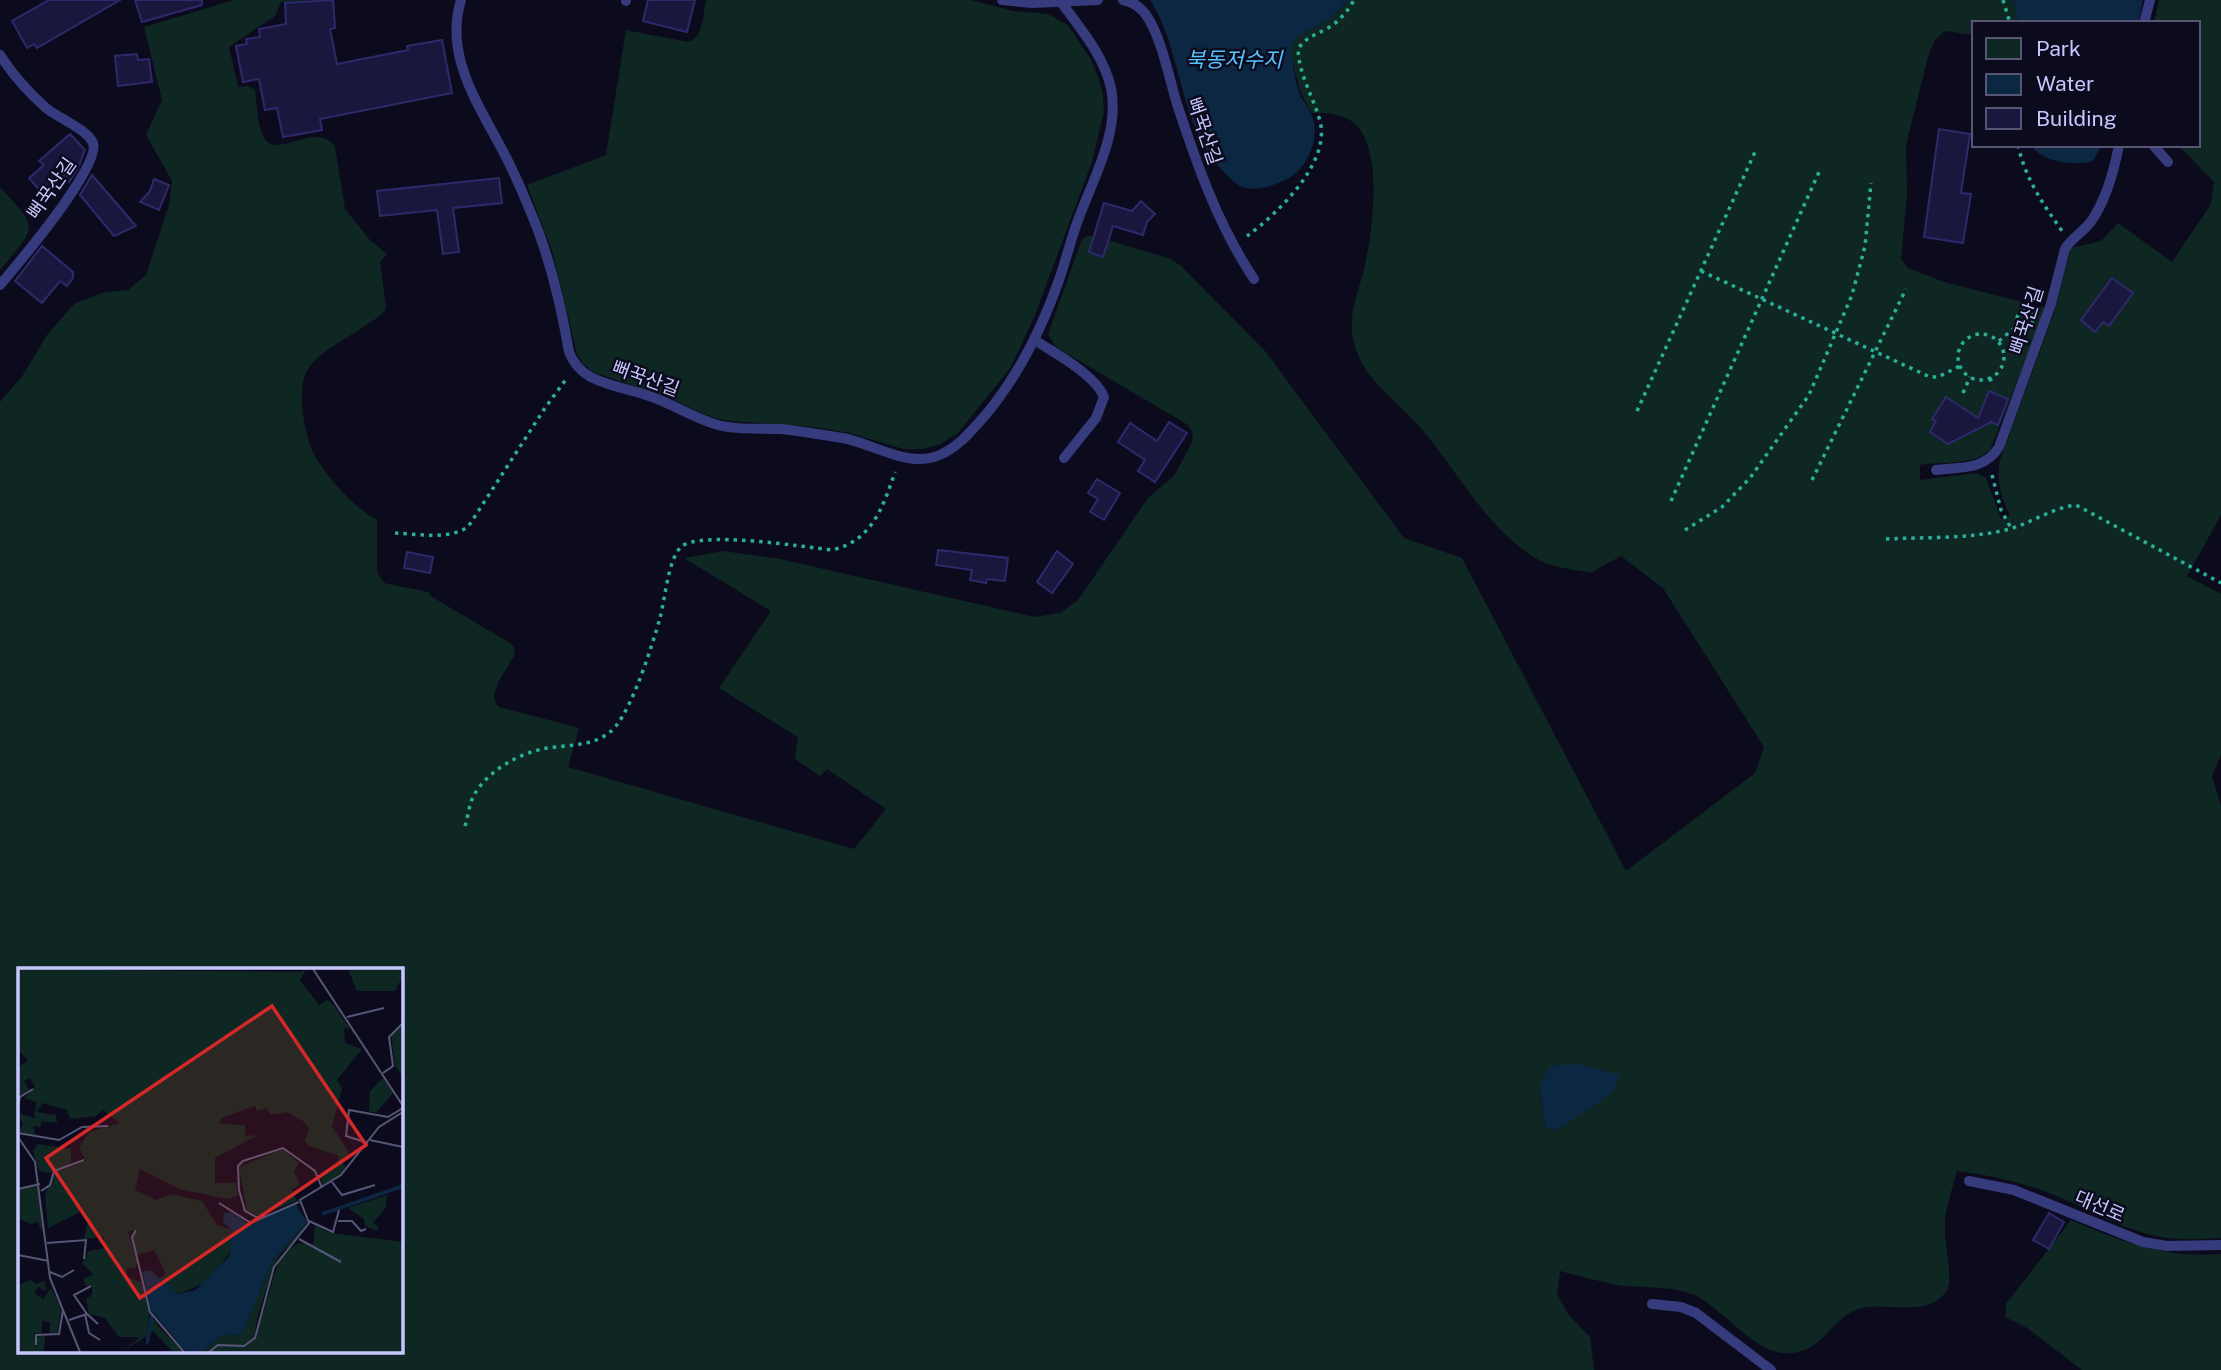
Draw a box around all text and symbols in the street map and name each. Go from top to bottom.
legend [1972,21,2200,147]
text: Park [2036,36,2081,61]
water label: 북동저수지 [1186,47,1284,72]
text: Water [2036,71,2094,96]
street label: 뻐꾹산길 [1183,94,1227,168]
text: Building [2036,106,2117,131]
street label: 뻐꾹산길 [22,153,80,223]
street label: 뻐꾹산길 [2005,283,2047,357]
street label: 뻐꾹산길 [609,356,683,400]
inset map [18,968,402,1352]
street label: 대선로 [2072,1186,2128,1226]

